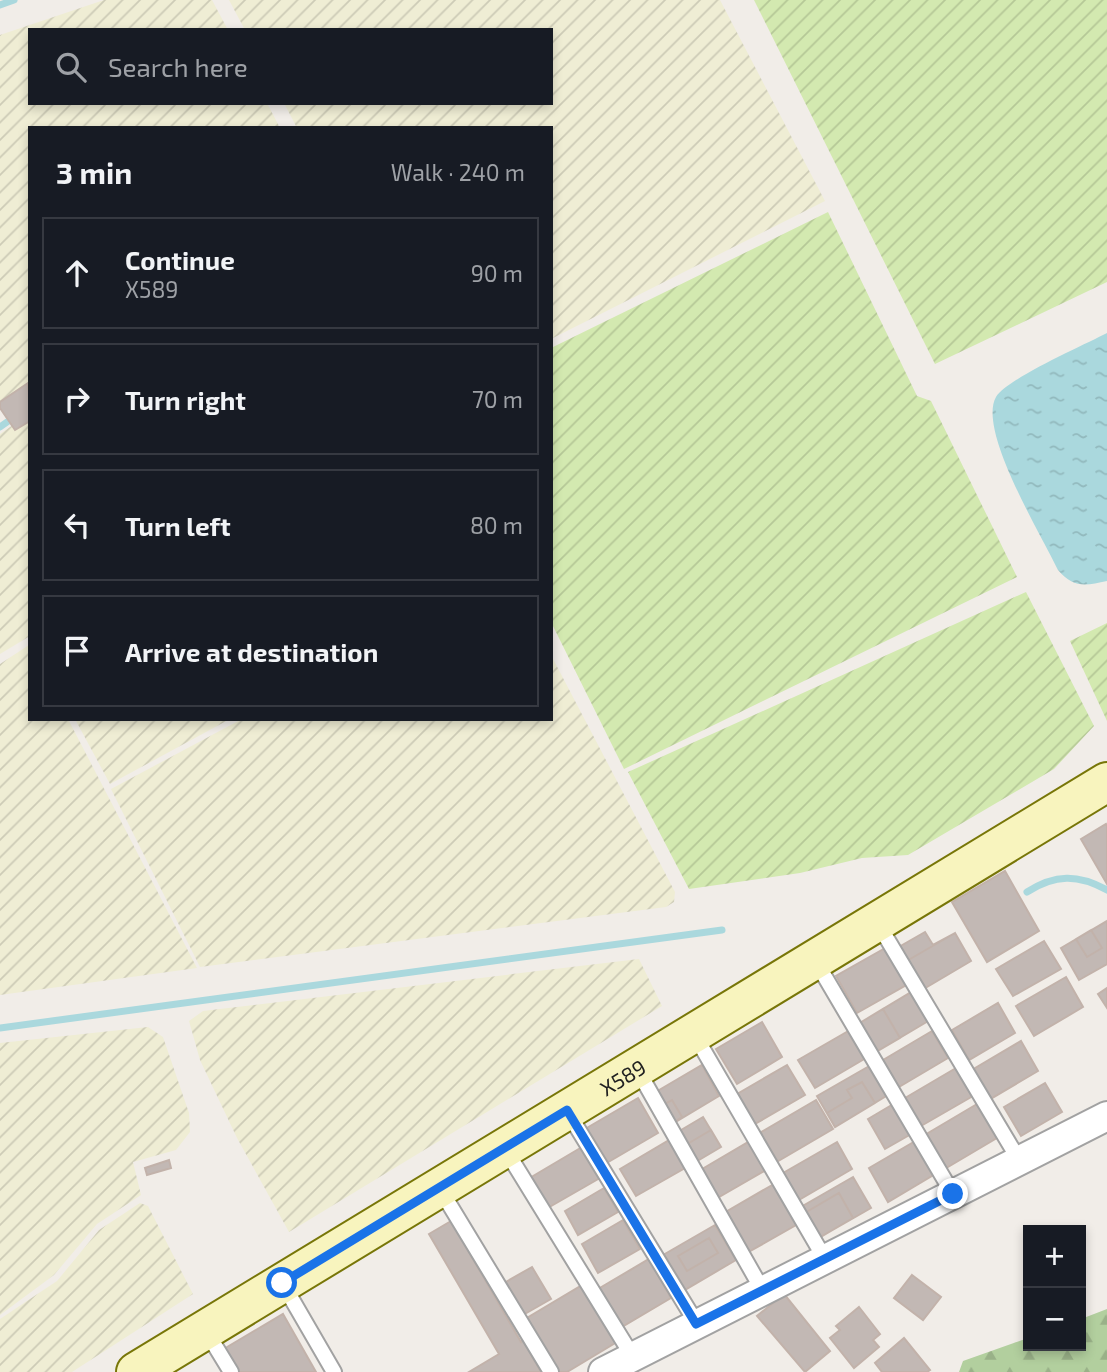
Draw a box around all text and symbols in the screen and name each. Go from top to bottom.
search box [28,28,553,105]
icon: search [52,48,90,86]
text: Search here [108,51,248,82]
text: 3 min [56,154,132,190]
text: Walk · 240 m [391,158,525,186]
text: Continue [125,244,235,275]
icon: ahead [58,254,96,292]
text: 90 m [471,259,523,287]
text: X589 [125,275,179,303]
icon: right [58,380,96,418]
text: Turn right [125,384,246,415]
text: 70 m [472,385,523,413]
icon: left [58,506,96,544]
text: Turn left [125,510,231,541]
text: 80 m [470,511,523,539]
icon: arrive [58,632,96,670]
text: Arrive at destination [125,636,378,667]
street label: X589 [595,1053,650,1100]
route end [937,1178,968,1209]
map controls [1023,1225,1086,1351]
button: + [1023,1225,1086,1288]
route start [266,1267,297,1298]
button: − [1023,1288,1086,1351]

